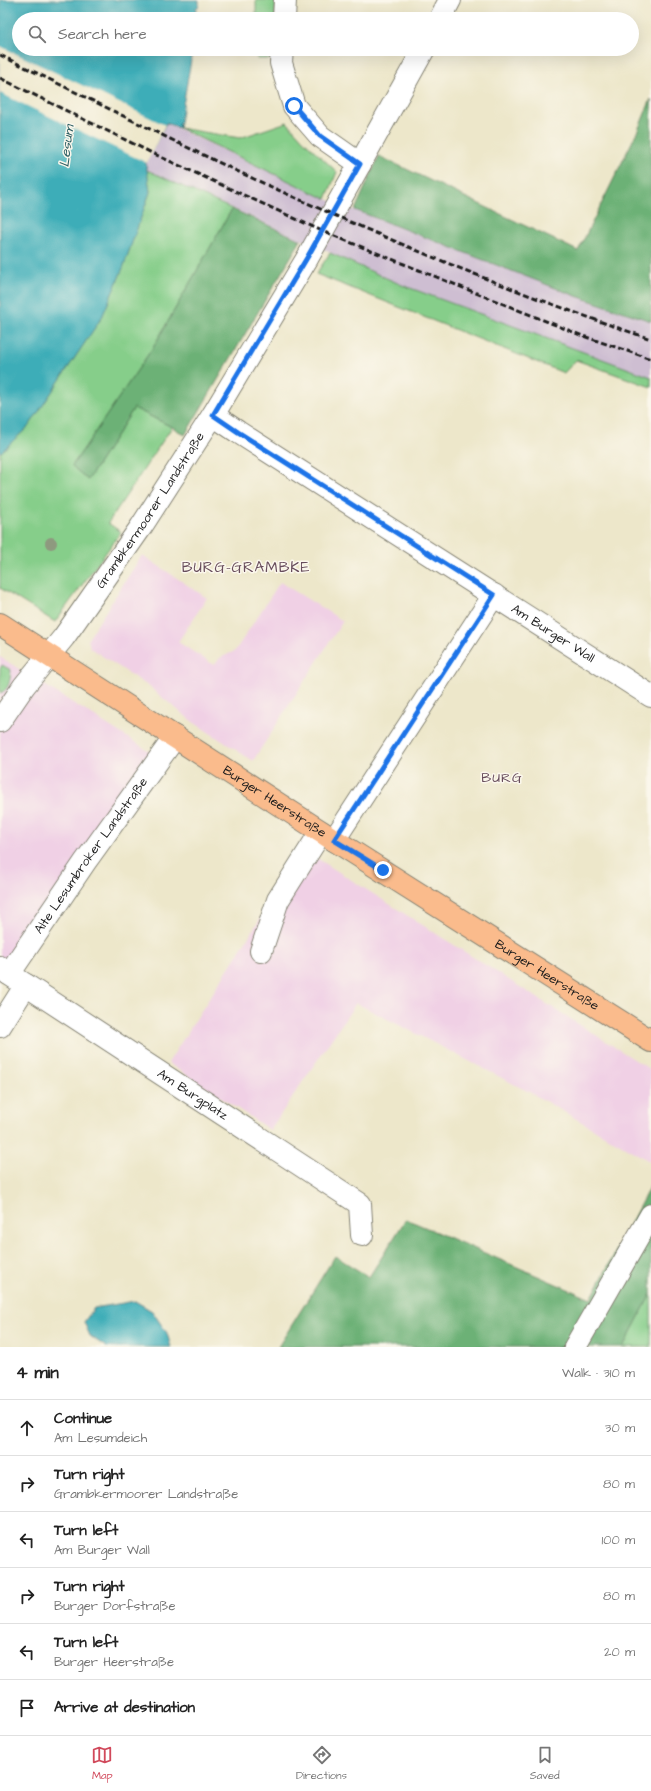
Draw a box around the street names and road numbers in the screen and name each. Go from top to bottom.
street label: Grambkermoorer Landstraße [92,428,209,592]
street label: Am Burger Wall [508,600,598,667]
street label: Burger Heerstraße [219,761,330,842]
street label: Alte Lesumbroker Landstraße [30,774,152,937]
street label: Burger Heerstraße [491,935,603,1015]
street label: Am Burgplatz [154,1065,232,1124]

